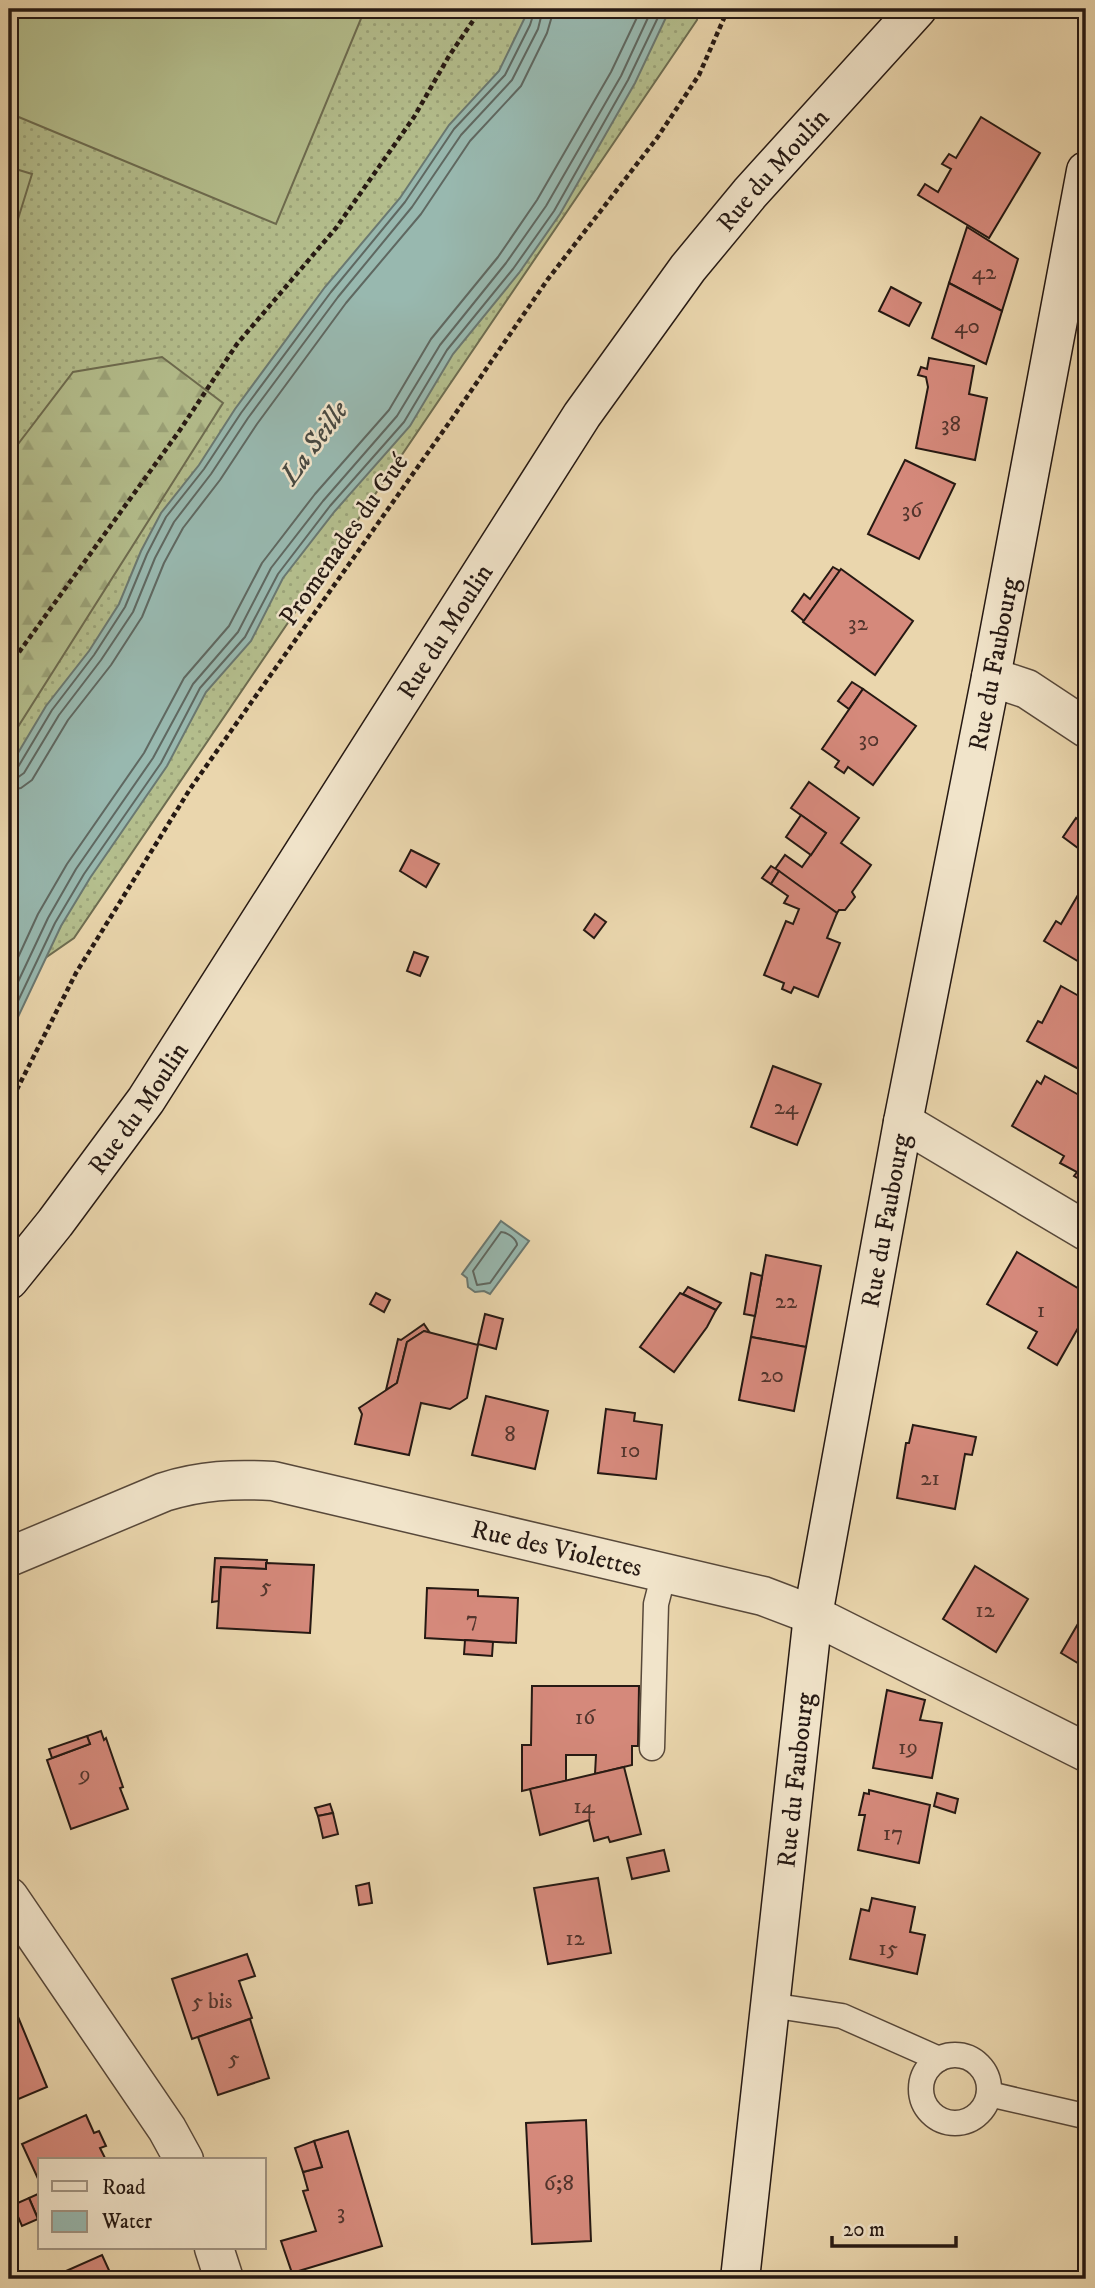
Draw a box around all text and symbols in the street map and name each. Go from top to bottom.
street label: Rue du Moulin [710,102,837,239]
house number: 42 [972,258,997,287]
house number: 40 [954,312,980,341]
water label: La Seille [271,393,357,493]
house number: 38 [941,410,961,439]
street label: Promenades du Gué [273,447,416,632]
house number: 36 [902,496,923,525]
street label: Rue du Moulin [390,558,501,706]
street label: Rue du Faubourg [962,574,1027,754]
house number: 32 [848,609,869,638]
house number: 30 [859,725,879,754]
street label: Rue du Moulin [81,1036,197,1182]
house number: 24 [774,1093,799,1122]
street label: Rue du Faubourg [854,1131,919,1310]
house number: 22 [775,1287,798,1316]
house number: 1 [1037,1296,1045,1325]
house number: 20 [760,1361,784,1390]
house number: 8 [504,1420,516,1449]
house number: 10 [620,1436,640,1465]
house number: 21 [920,1464,940,1493]
street label: Rue des Violettes [468,1513,645,1585]
house number: 5 [260,1572,272,1601]
house number: 12 [975,1596,996,1625]
house number: 7 [466,1605,478,1634]
street label: Rue du Faubourg [770,1691,822,1869]
house number: 16 [575,1703,596,1732]
house number: 19 [898,1733,918,1762]
house number: 9 [78,1760,91,1789]
house number: 14 [573,1792,596,1821]
house number: 17 [883,1819,903,1848]
house number: 12 [565,1924,586,1953]
house number: 15 [878,1934,898,1963]
house number: 5 bis [192,1987,233,2016]
house number: 5 [228,2044,240,2073]
legend [38,2158,266,2250]
house number: 6;8 [544,2169,574,2198]
text: Road [102,2175,146,2201]
house number: 3 [337,2198,345,2227]
scale bar [832,2204,957,2248]
text: Water [101,2209,152,2235]
text: 20 m [843,2217,885,2243]

